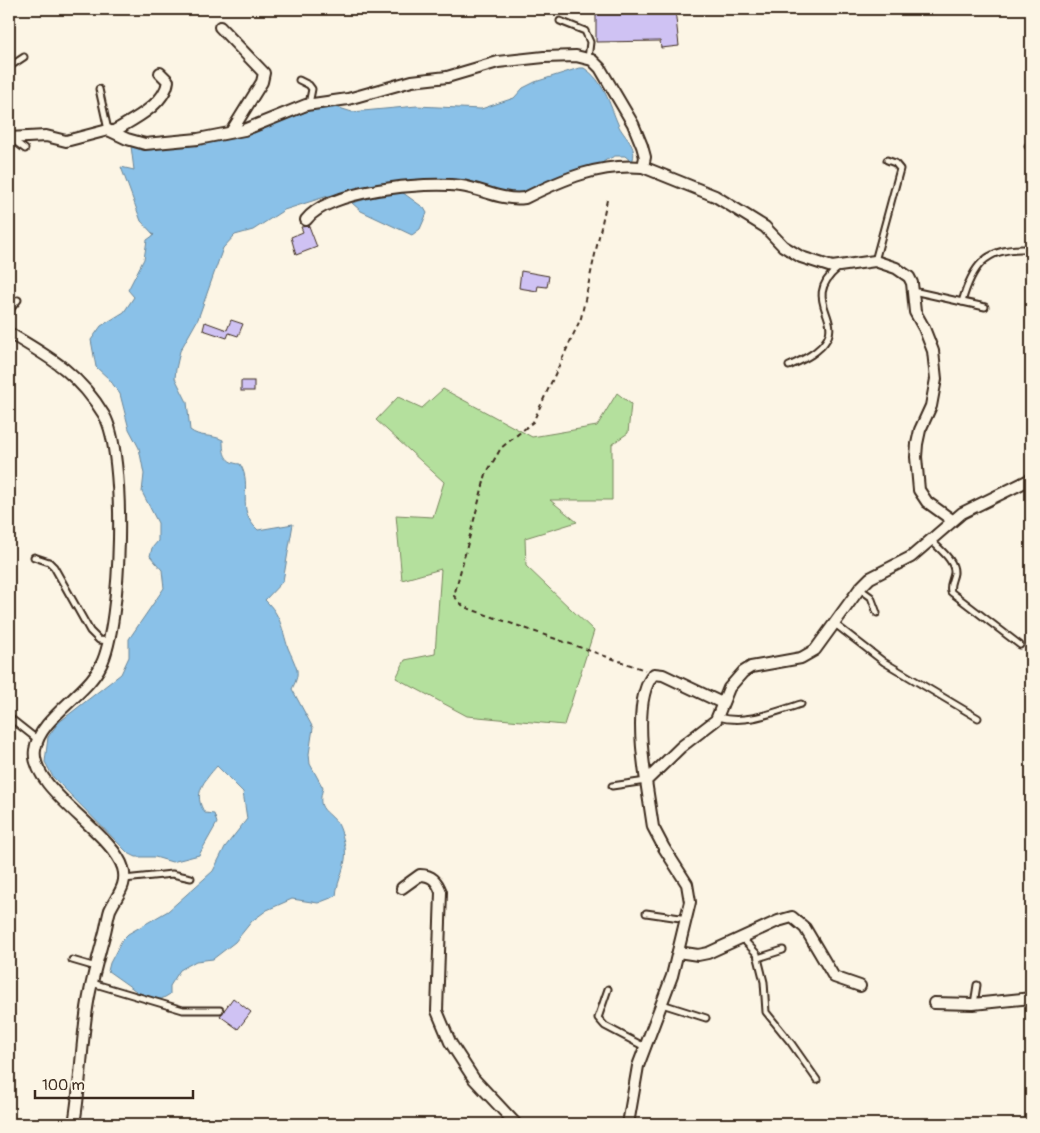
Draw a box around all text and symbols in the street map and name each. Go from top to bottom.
scale bar [35,1068,192,1100]
text: 100 m [42,1076,85,1095]

